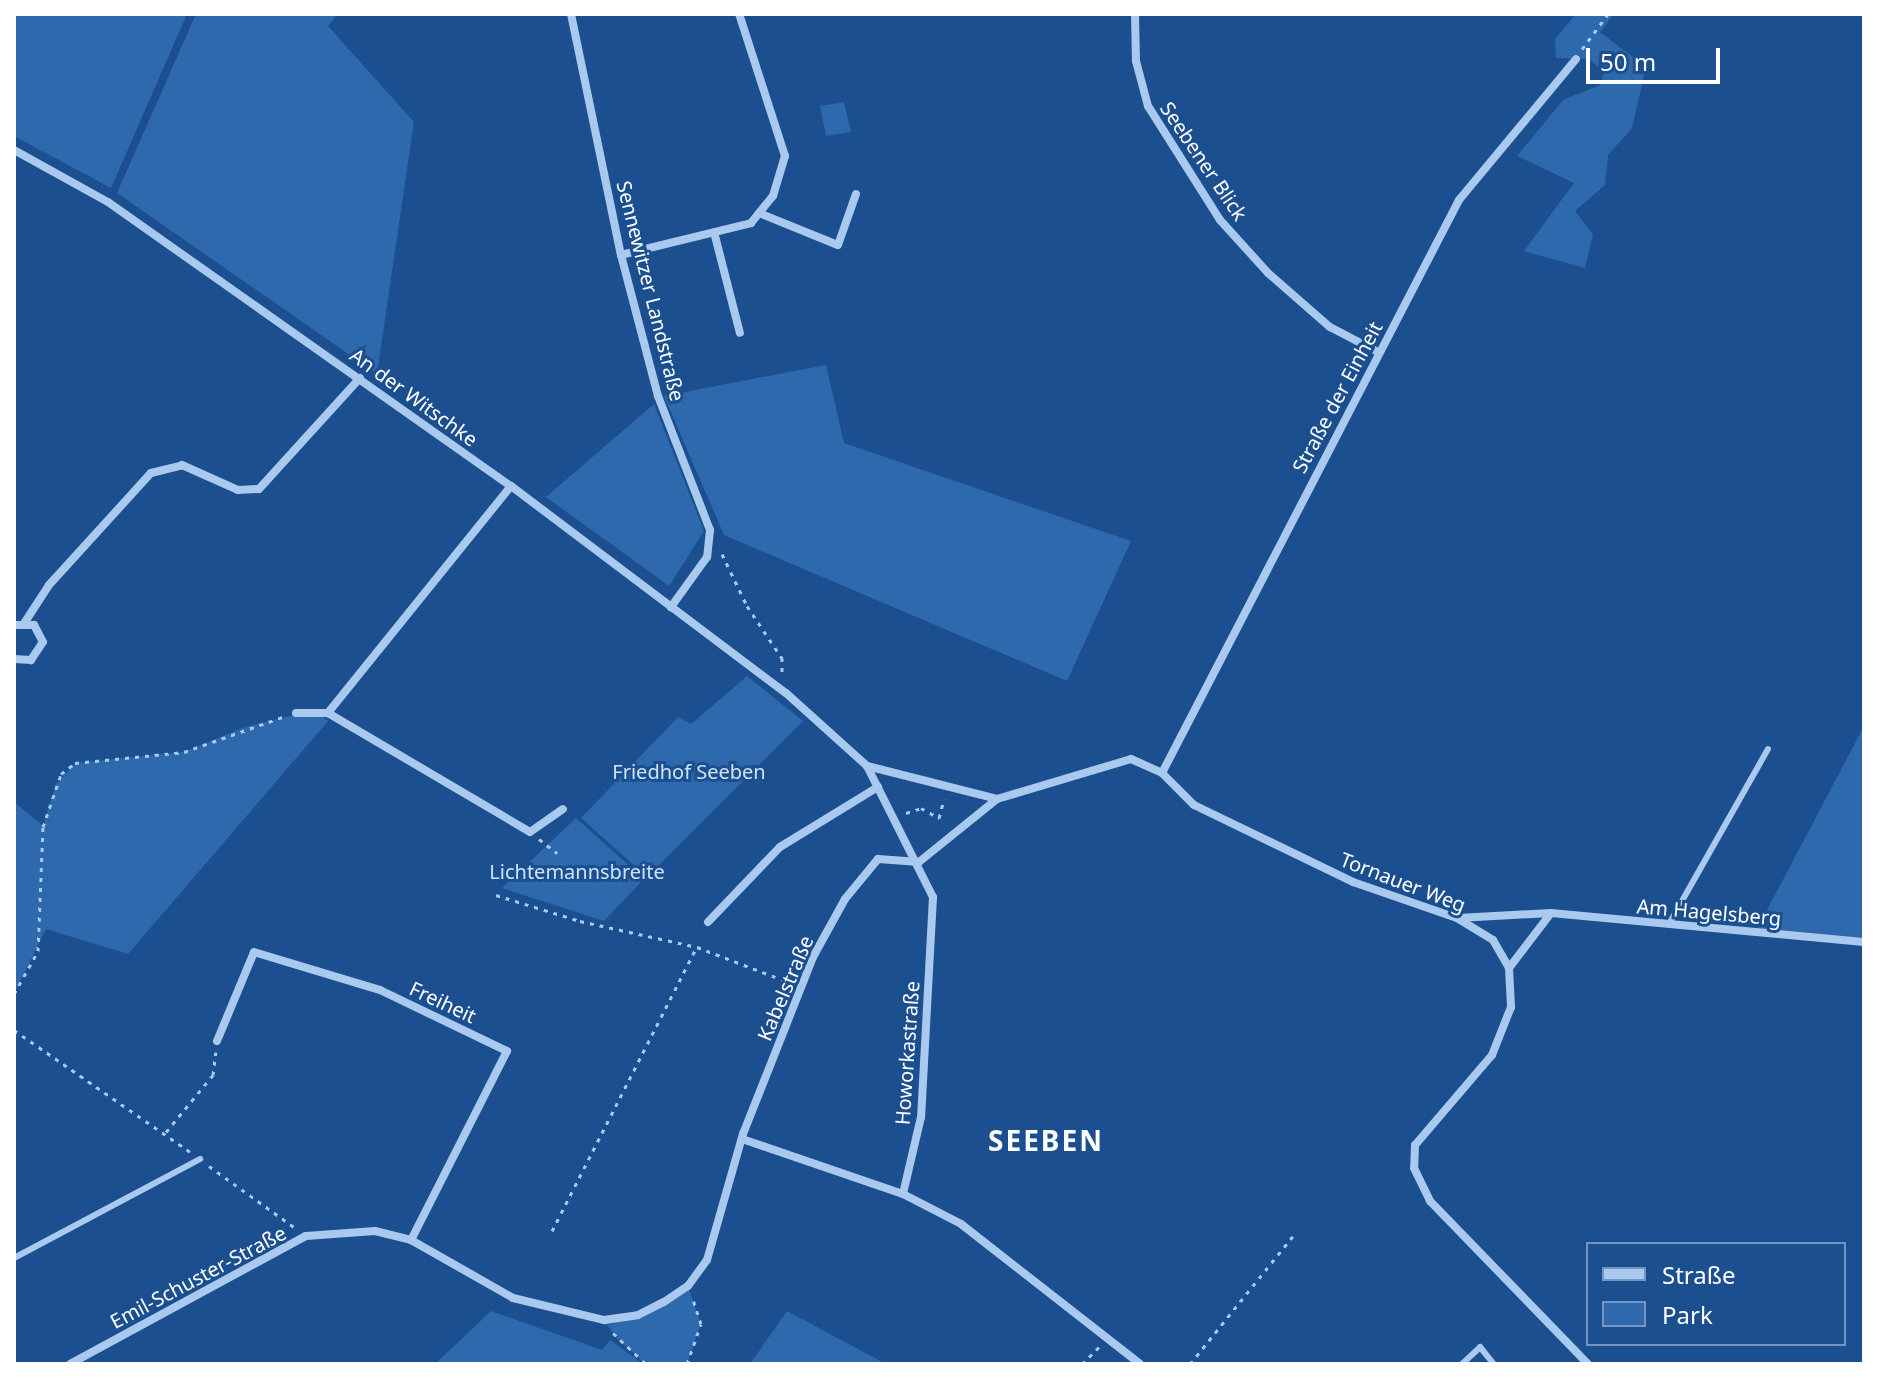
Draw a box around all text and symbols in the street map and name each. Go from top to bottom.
scale bar [1590,32,1724,82]
text: 50 m [1600,45,1656,78]
street label: Seebener Blick [1156,97,1252,225]
street label: Sennewitzer Landstraße [612,178,690,404]
street label: Straße der Einheit [1287,317,1387,477]
street label: An der Witschke [346,343,482,451]
park label: Friedhof Seeben [612,759,766,783]
street label: Tornauer Weg [1337,847,1469,917]
park label: Lichtemannsbreite [489,859,665,883]
street label: Am Hagelsberg [1636,894,1782,930]
street label: Kabelstraße [752,932,818,1044]
street label: Freiheit [406,976,480,1028]
street label: Howorkastraße [890,980,924,1126]
district label: SEEBEN [988,1123,1104,1157]
street label: Emil-Schuster-Straße [106,1220,290,1334]
legend [1586,1242,1846,1346]
text: Straße [1662,1258,1735,1291]
text: Park [1662,1298,1713,1331]

